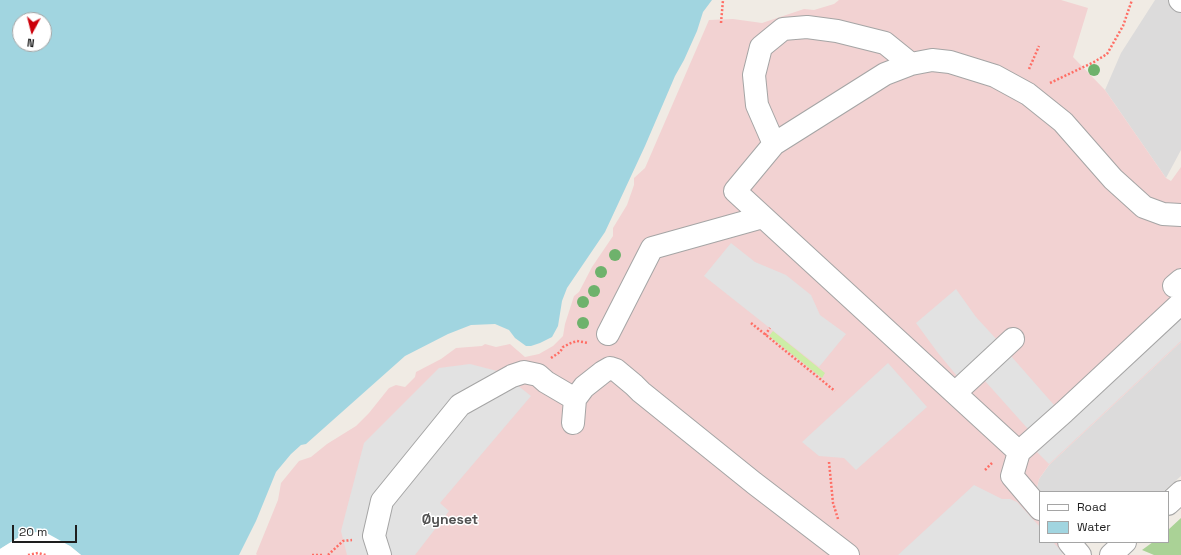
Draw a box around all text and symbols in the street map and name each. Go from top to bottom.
north arrow [12,12,52,52]
text: N [26,36,35,50]
legend [1039,491,1169,543]
text: Road [1077,499,1106,515]
district label: Øyneset [422,512,478,528]
scale bar [14,517,79,543]
text: Water [1077,519,1111,535]
text: 20 m [19,524,47,540]

